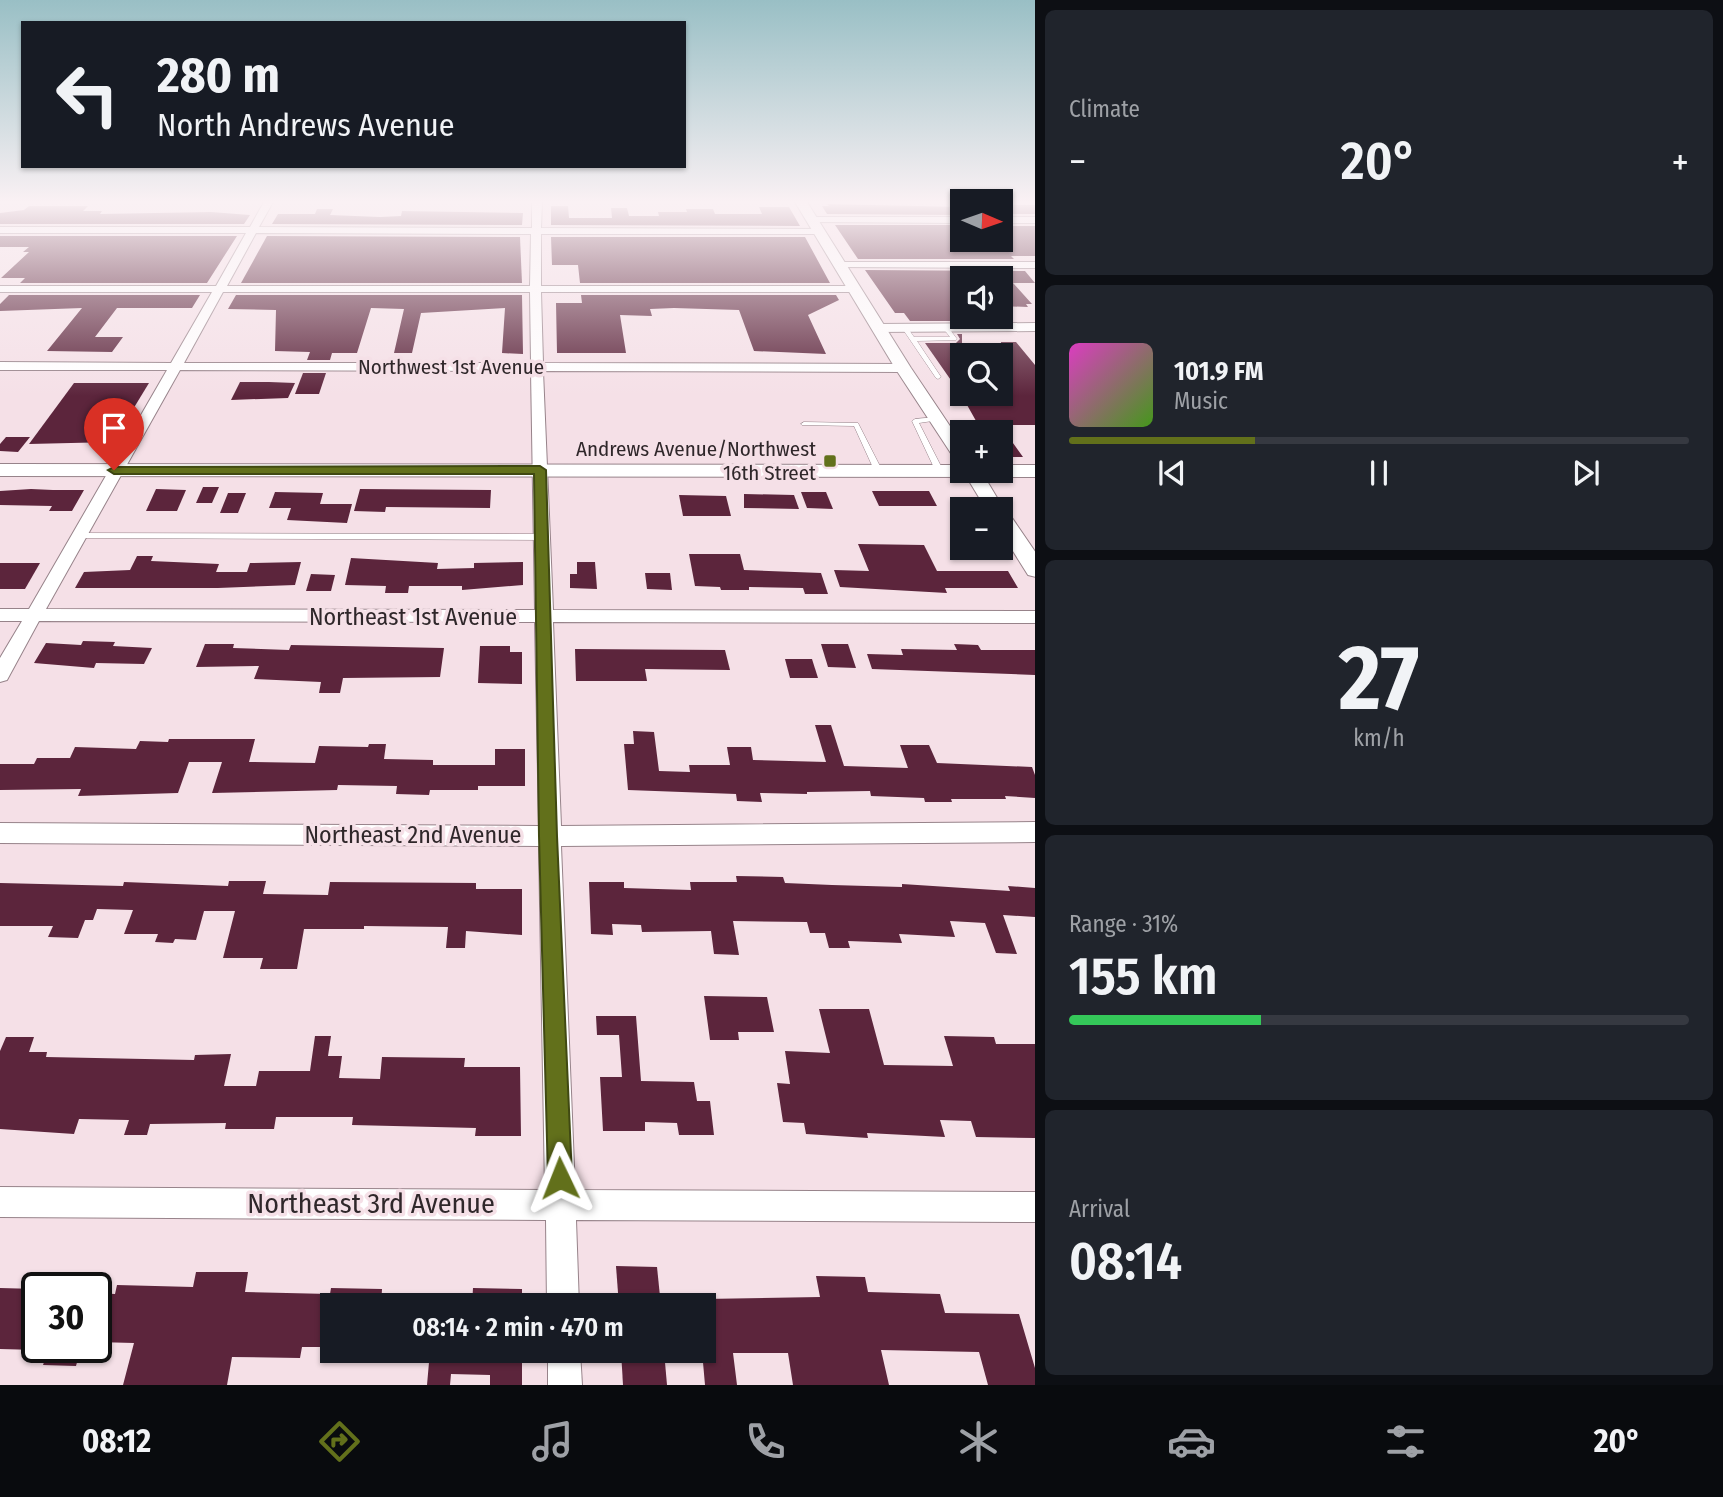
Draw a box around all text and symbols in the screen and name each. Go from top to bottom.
text: 280 m [157,46,280,105]
icon: left [42,49,133,140]
text: Climate [1069,95,1140,123]
text: North Andrews Avenue [157,106,455,144]
text: 20° [1341,130,1417,193]
text: − [1069,139,1086,185]
text: + [1672,139,1689,185]
north arrow [950,189,1013,252]
map controls [950,189,1013,560]
button: sound [950,266,1013,329]
button: search [950,343,1013,406]
street label: Northwest 1st Avenue [358,354,544,380]
text: 101.9 FM [1174,356,1263,387]
text: Music [1174,387,1228,415]
pin [84,398,144,470]
icon: arrive [95,409,133,447]
button: + [950,420,1013,483]
place label: Andrews Avenue/Northwest 16th Street [576,436,816,486]
marker: Andrews Avenue/Northwest 16th Street [822,453,838,469]
icon: previous [1153,454,1191,492]
icon: pause [1360,454,1398,492]
icon: next [1567,454,1605,492]
button: − [950,497,1013,560]
street label: Northeast 1st Avenue [309,603,517,631]
text: 27 [1339,624,1419,733]
text: km/h [1353,724,1405,752]
street label: Northeast 2nd Avenue [305,821,521,849]
text: Range · 31% [1069,910,1178,938]
text: 155 km [1069,945,1217,1008]
position arrow [523,1141,597,1215]
street label: Northeast 3rd Avenue [247,1187,495,1220]
text: Arrival [1069,1195,1130,1223]
text: 08:14 [1069,1230,1182,1293]
speed limit sign: 30 [21,1272,112,1363]
text: 08:14 · 2 min · 470 m [412,1312,624,1343]
icon: directions [315,1417,364,1466]
icon: music [528,1417,577,1466]
icon: phone [741,1417,790,1466]
icon: climate [954,1417,1003,1466]
icon: car [1167,1417,1216,1466]
icon: filters [1381,1417,1430,1466]
text: 08:12 [82,1422,151,1460]
text: 20° [1594,1422,1641,1460]

